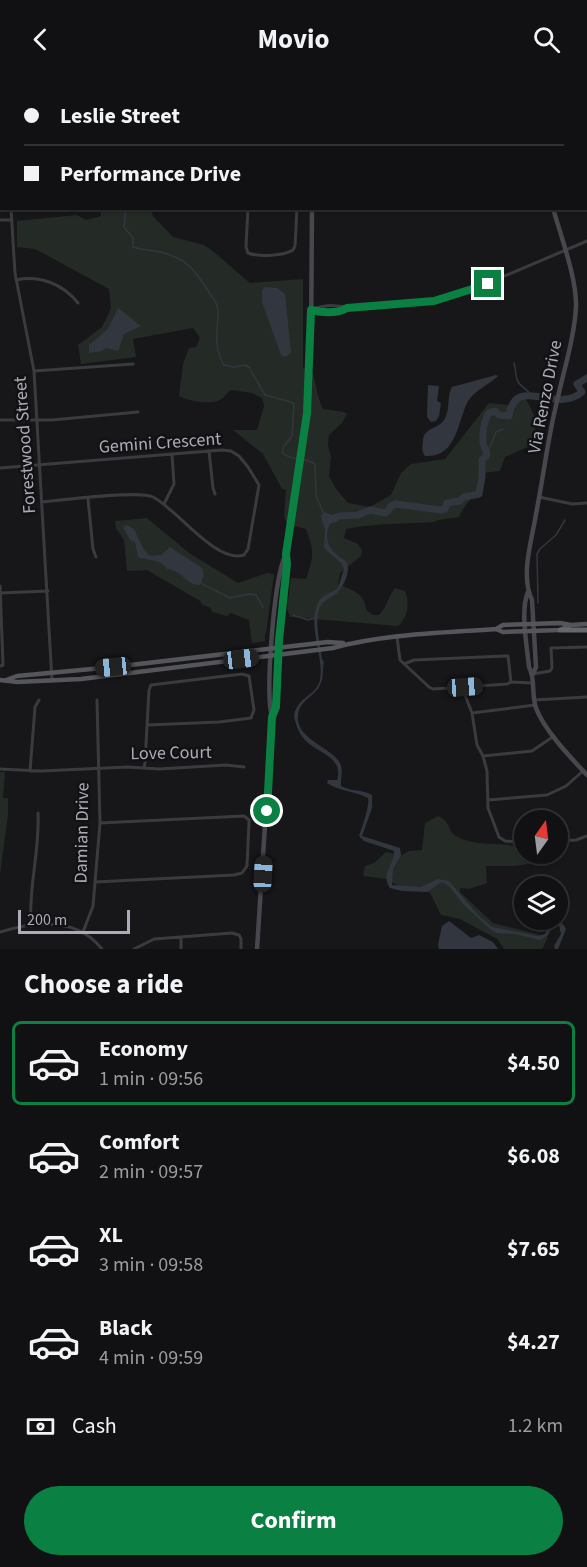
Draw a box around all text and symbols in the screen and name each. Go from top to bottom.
text: Movio [258,20,329,59]
icon: back [24,23,57,56]
icon: search [530,23,563,56]
text: Leslie Street [60,100,180,132]
text: Performance Drive [60,158,241,190]
route end [474,270,501,297]
street label: Via Renzo Drive [522,338,568,456]
street label: Forestwood Street [8,375,42,515]
street label: Gemini Crescent [98,426,222,460]
car [222,648,260,670]
car [94,656,132,678]
car [446,677,484,697]
street label: Love Court [130,740,212,766]
street label: Damian Drive [69,782,95,884]
route start [253,797,280,824]
north arrow [514,810,568,864]
map controls [514,810,568,930]
car [253,856,273,892]
button: layers [514,876,568,930]
scale bar [18,907,130,935]
text: 200 m [27,909,67,931]
text: Choose a ride [24,965,184,1004]
text: Economy [99,1033,188,1065]
icon: car [27,1036,81,1090]
text: $4.50 [507,1047,560,1079]
text: 1 min · 09:56 [99,1065,203,1093]
text: Comfort [99,1126,180,1158]
icon: car [27,1129,81,1183]
text: $6.08 [507,1140,560,1172]
text: 2 min · 09:57 [99,1158,203,1186]
text: XL [99,1219,123,1251]
icon: car [27,1222,81,1276]
text: $7.65 [507,1233,560,1265]
text: 3 min · 09:58 [99,1251,203,1279]
text: Black [99,1312,153,1344]
icon: car [27,1315,81,1369]
text: $4.27 [507,1326,560,1358]
text: 4 min · 09:59 [99,1344,203,1372]
icon: cash [24,1410,57,1443]
text: Cash [72,1410,117,1442]
text: 1.2 km [508,1412,563,1440]
button: Confirm [24,1486,563,1555]

